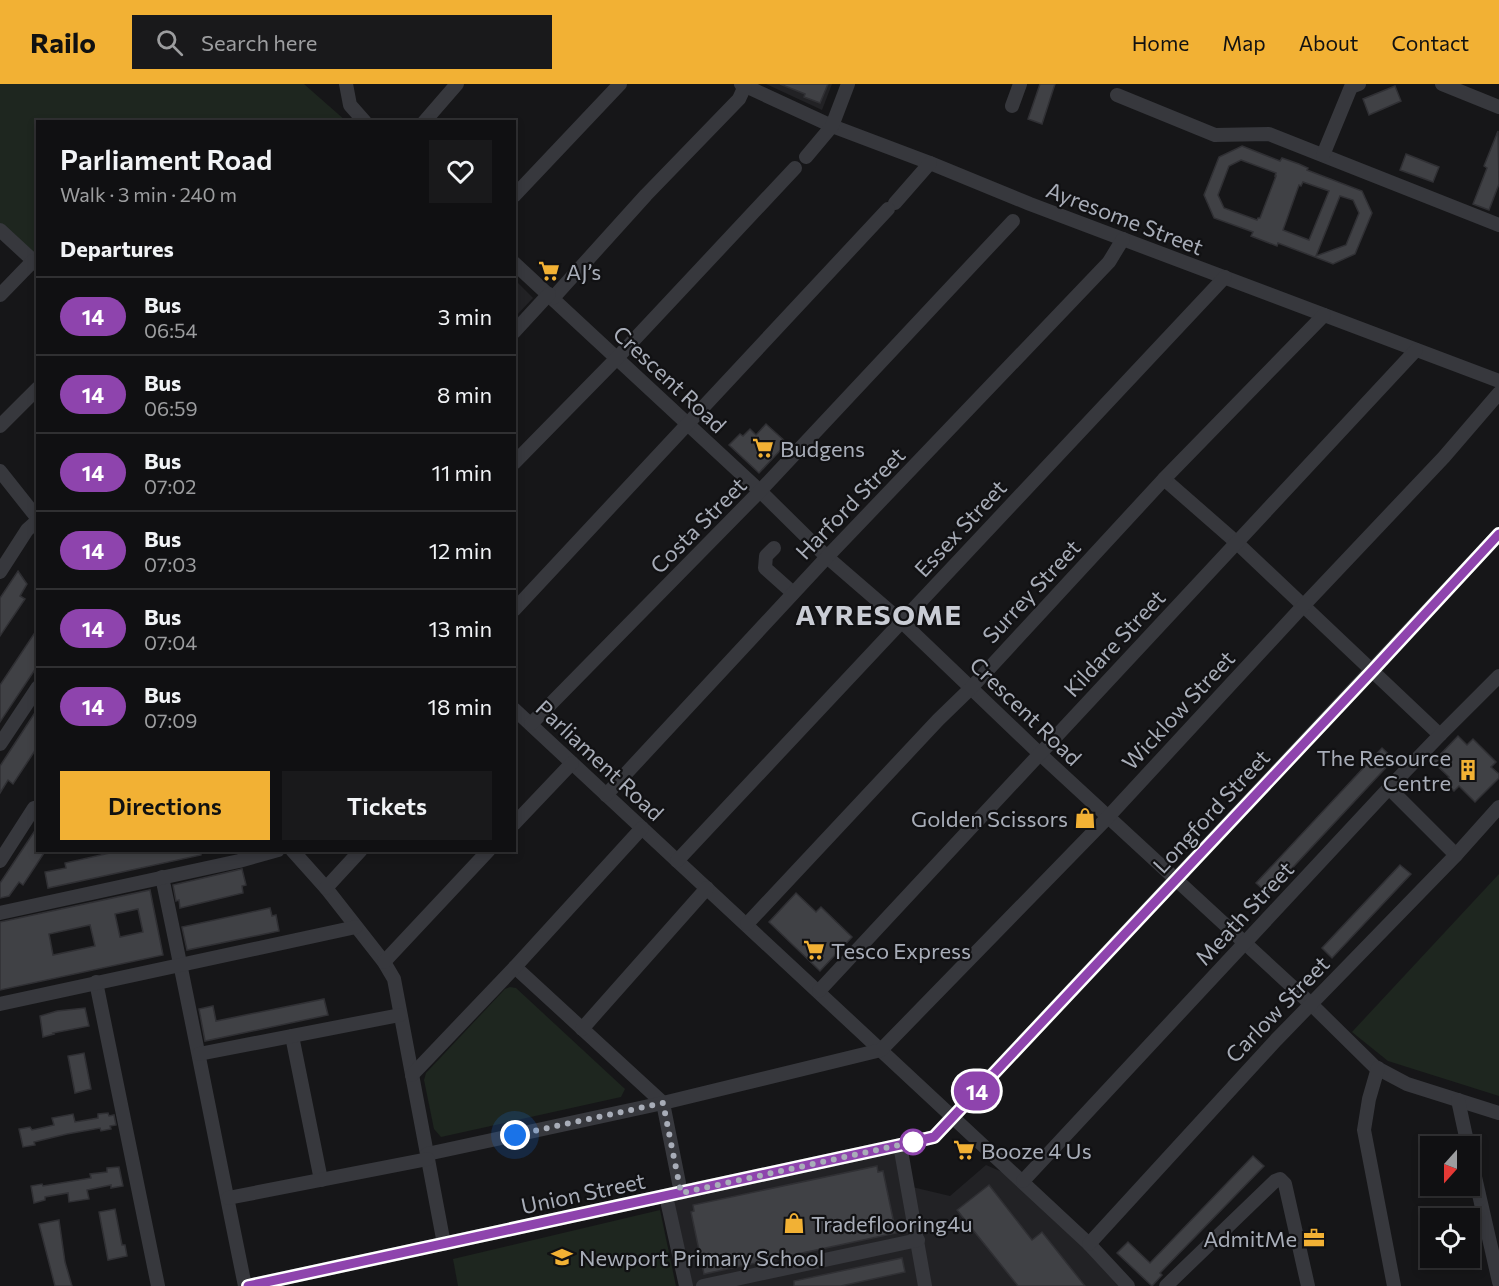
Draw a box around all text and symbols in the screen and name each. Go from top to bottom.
search box [132,15,552,69]
text: Railo [30,25,96,59]
icon: search [153,26,186,59]
text: Search here [201,29,317,56]
text: Home [1132,30,1189,55]
text: Map [1222,30,1266,55]
text: About [1299,30,1358,55]
text: Contact [1391,30,1469,55]
button: heart [429,140,492,203]
text: Parliament Road [60,142,272,176]
street label: Ayresome Street [1043,176,1207,260]
text: Walk · 3 min · 240 m [60,182,237,206]
text: Departures [60,235,174,262]
place label: AJ’s [566,258,601,285]
supermarket icon: AJ’s [537,259,561,283]
text: Bus [144,291,181,318]
text: 3 min [438,303,492,330]
text: 14 [82,304,104,329]
text: 06:54 [144,318,197,342]
street label: Crescent Road [608,320,732,438]
text: Bus [144,369,181,396]
text: 8 min [437,381,492,408]
text: 14 [82,382,104,407]
text: 06:59 [144,396,198,420]
place label: Budgens [780,435,865,462]
supermarket icon: Budgens [751,436,775,460]
street label: Harford Street [790,441,910,565]
text: Bus [144,447,181,474]
text: 11 min [432,459,492,486]
text: 14 [82,460,104,485]
street label: Costa Street [644,471,752,579]
text: 07:02 [144,474,196,498]
street label: Essex Street [908,474,1012,582]
text: Bus [144,525,181,552]
street label: Surrey Street [976,534,1086,648]
text: 12 min [429,537,492,564]
text: 14 [82,538,104,563]
text: 07:03 [144,552,197,576]
street label: Kildare Street [1058,584,1170,702]
district label: AYRESOME [795,597,963,631]
text: Bus [144,603,181,630]
text: 13 min [428,615,492,642]
text: 14 [82,616,104,641]
text: 07:04 [144,630,197,654]
street label: Wicklow Street [1116,645,1240,775]
street label: Crescent Road [965,651,1087,771]
text: Bus [144,681,181,708]
text: 18 min [428,693,492,720]
text: 14 [82,694,104,719]
street label: Parliament Road [531,694,669,826]
text: 07:09 [144,708,197,732]
street label: Longford Street [1147,744,1275,878]
place label: The Resource Centre [1317,744,1451,796]
building icon: The Resource Centre [1456,758,1480,782]
button: Directions [60,771,270,840]
button: Tickets [282,771,492,840]
place label: Golden Scissors [911,805,1068,832]
shop icon: Golden Scissors [1073,806,1097,830]
street label: Meath Street [1189,855,1299,971]
place label: Tesco Express [831,937,971,964]
supermarket icon: Tesco Express [802,938,826,962]
street label: Carlow Street [1219,950,1335,1068]
line badge: 14 [950,1072,1004,1110]
text: 14 [966,1079,988,1104]
your location [500,1120,530,1150]
unlabelled marker [900,1129,926,1155]
north arrow [1420,1136,1480,1196]
map controls [1420,1136,1480,1268]
place label: Booze 4 Us [981,1137,1092,1164]
supermarket icon: Booze 4 Us [952,1138,976,1162]
street label: Union Street [518,1167,648,1219]
button: locate [1420,1208,1480,1268]
place label: Tradeflooring4u [811,1210,973,1237]
shop icon: Tradeflooring4u [782,1211,806,1235]
place label: AdmitMe [1203,1225,1297,1252]
office icon: AdmitMe [1302,1226,1326,1250]
place label: Newport Primary School [579,1244,824,1271]
school or university icon: Newport Primary School [550,1245,574,1269]

